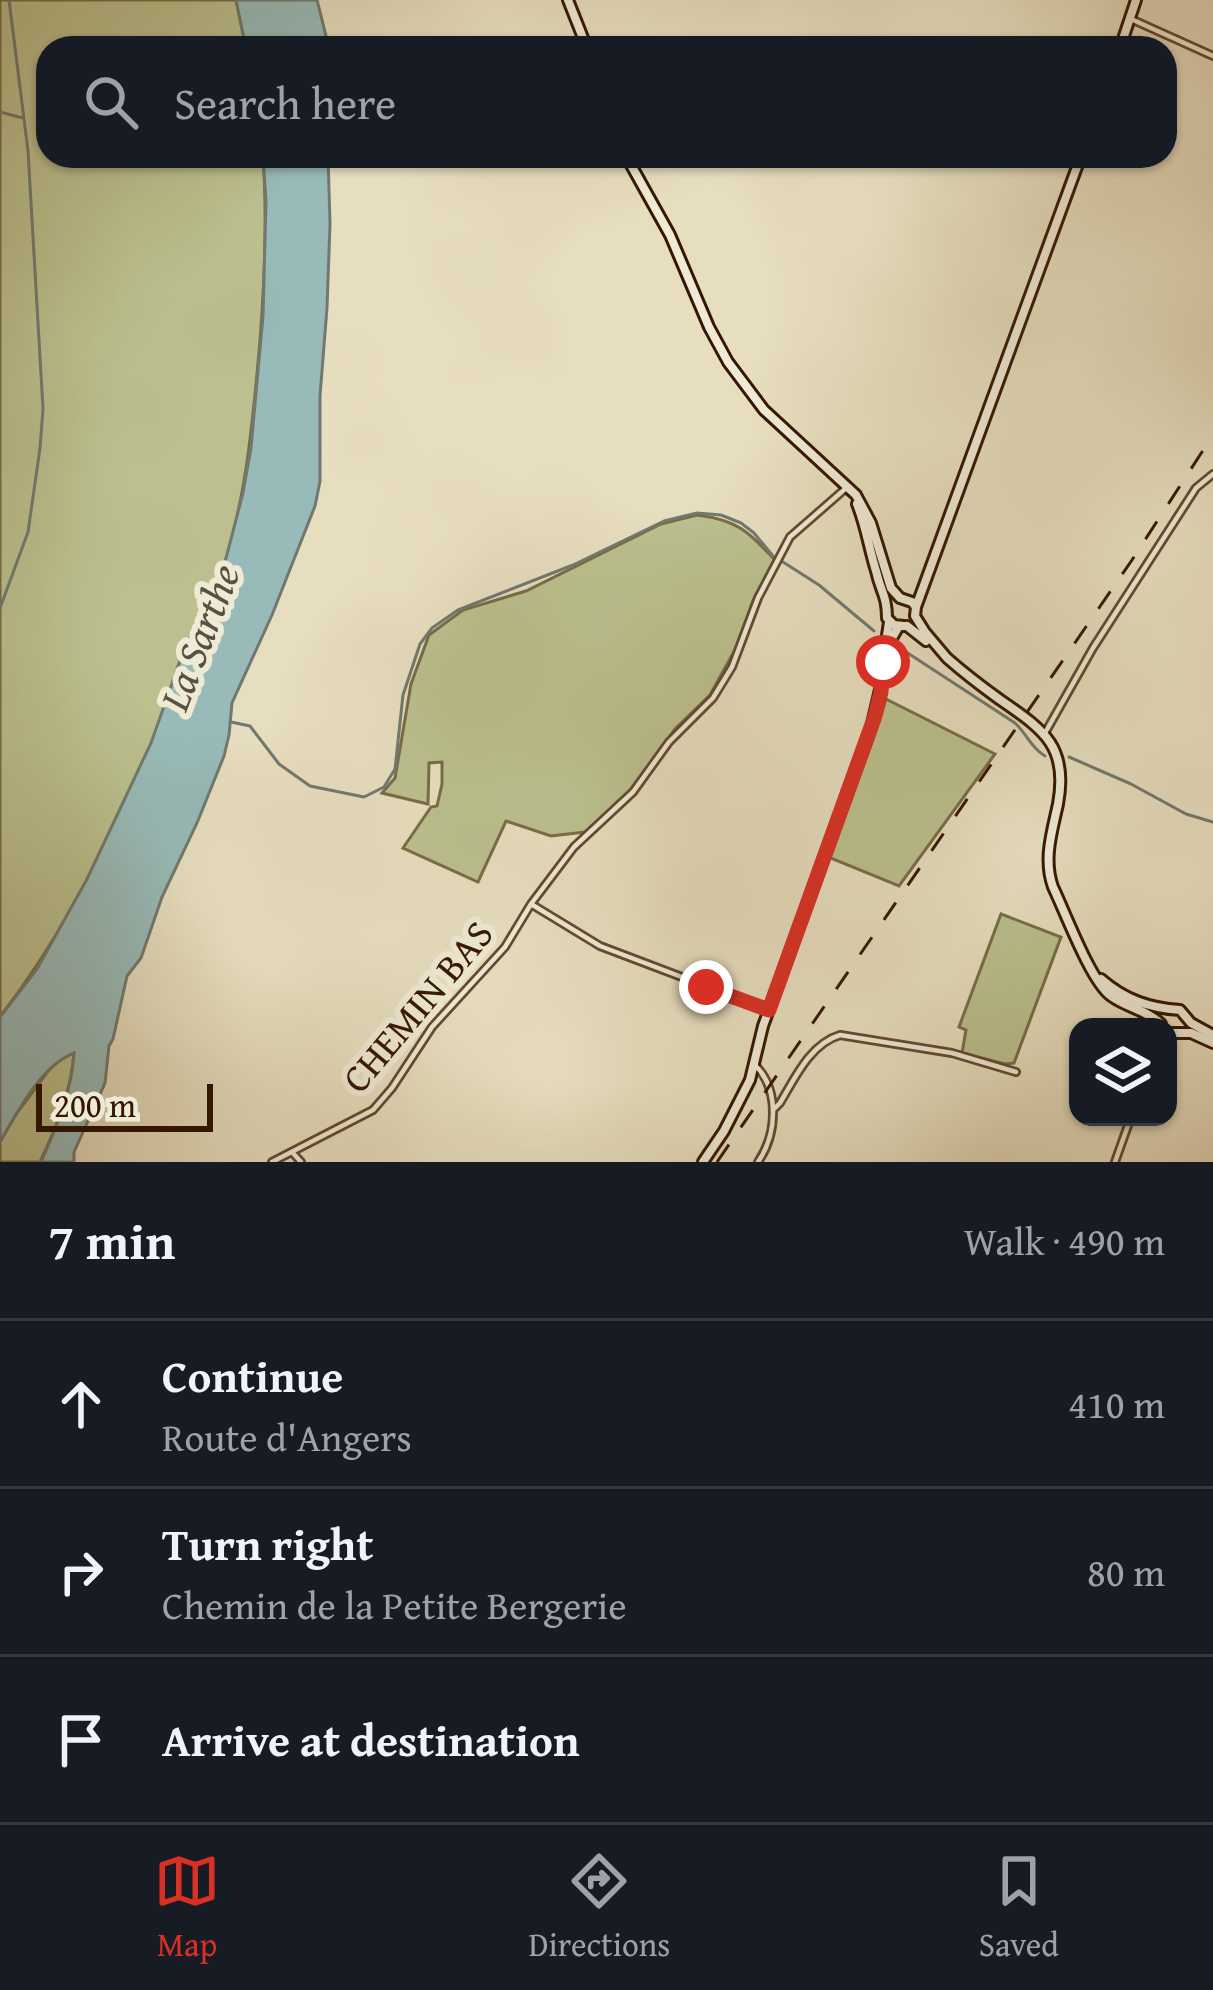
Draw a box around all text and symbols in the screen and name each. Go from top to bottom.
search box [36,36,1177,168]
icon: search [78,69,144,135]
text: Search here [174,70,396,135]
water label: La Sarthe [142,555,254,720]
route start [856,635,910,689]
street label: CHEMIN BAS [327,907,506,1104]
route end [679,960,733,1014]
map controls [1069,1018,1177,1126]
button: layers [1069,1018,1177,1126]
scale bar [36,1078,213,1131]
text: 200 m [54,1081,136,1129]
text: 7 min [48,1203,175,1278]
text: Walk · 490 m [964,1212,1165,1269]
text: Continue [162,1343,343,1408]
icon: ahead [48,1371,114,1437]
text: 410 m [1068,1375,1165,1432]
text: Route d'Angers [162,1408,412,1465]
text: Turn right [162,1511,374,1576]
icon: right [48,1539,114,1605]
text: 80 m [1087,1543,1165,1600]
text: Chemin de la Petite Bergerie [162,1576,627,1633]
icon: arrive [48,1707,114,1773]
text: Arrive at destination [162,1707,580,1772]
tab: Map [154,1848,220,1968]
tab: Directions [529,1848,670,1968]
tab: Saved [979,1848,1059,1968]

